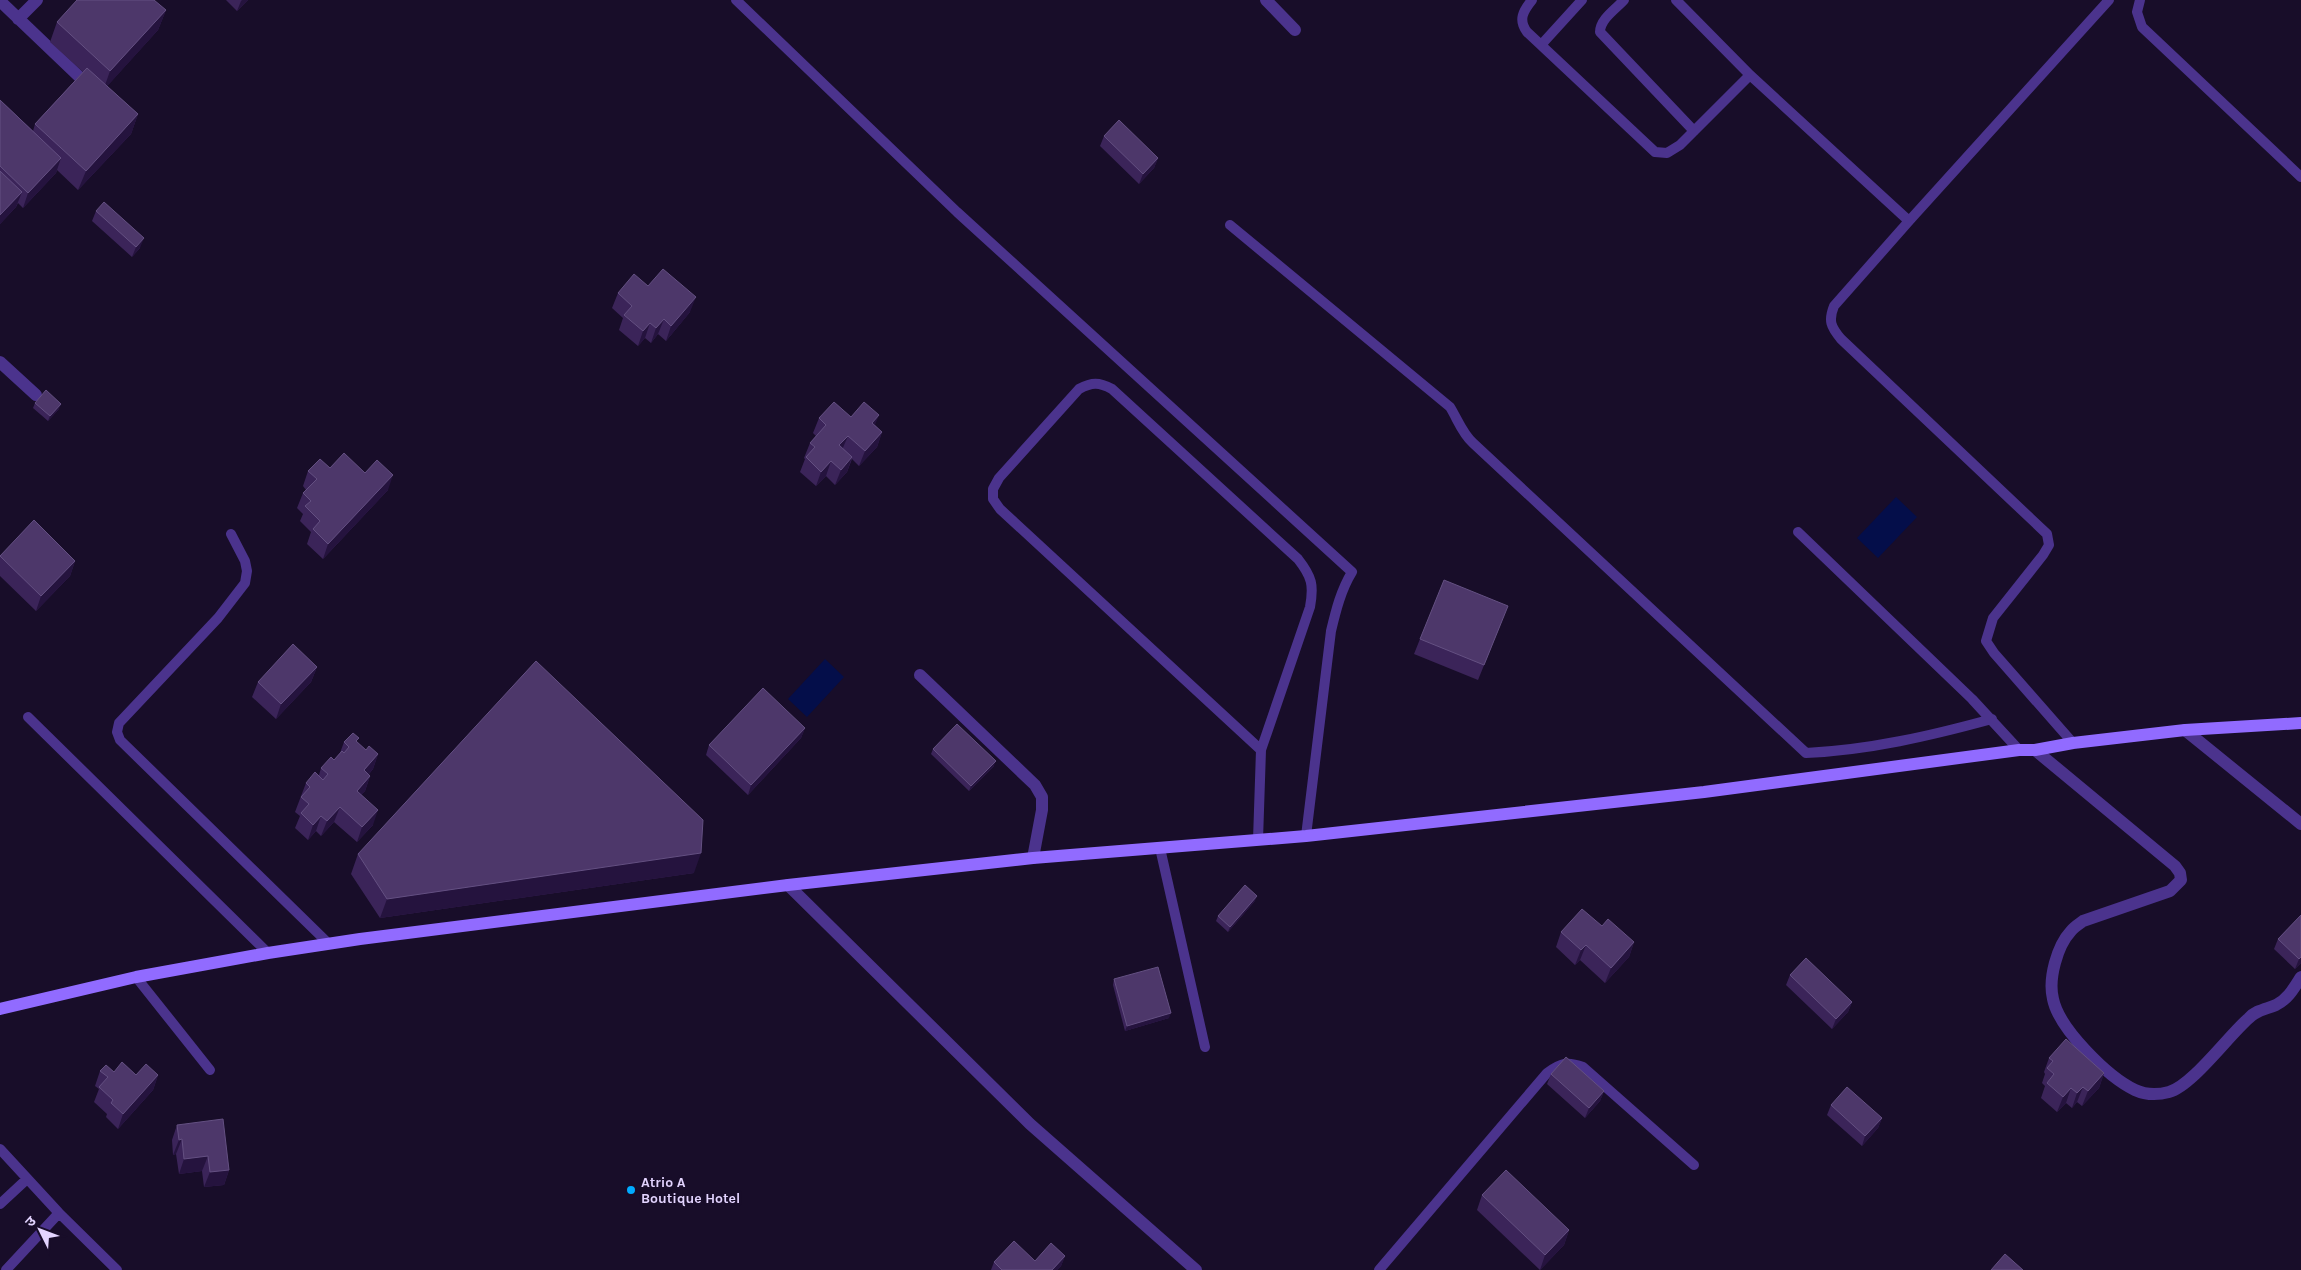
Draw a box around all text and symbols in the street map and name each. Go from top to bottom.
place label: Atrio A Boutique Hotel [641,1174,740,1207]
marker: Atrio A Boutique Hotel [625,1184,637,1196]
north arrow [15,1205,65,1255]
text: उ [22,1212,40,1230]

